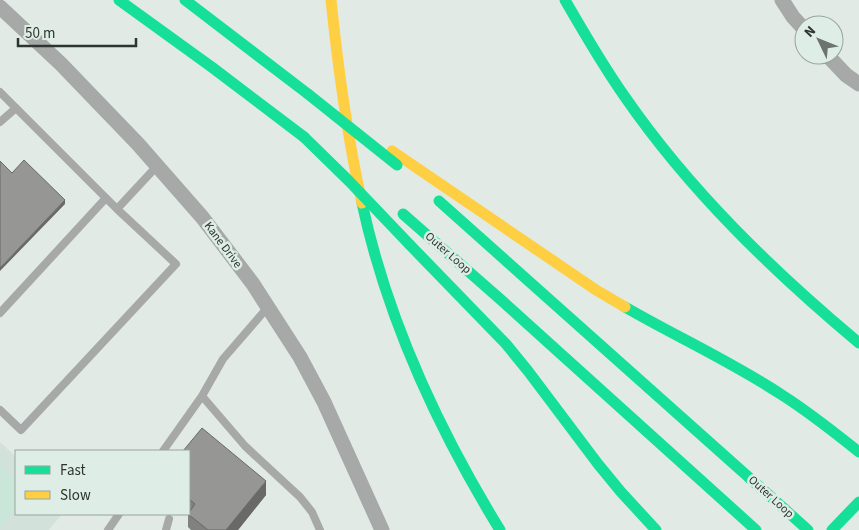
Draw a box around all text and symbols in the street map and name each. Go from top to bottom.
scale bar [18,15,135,47]
north arrow [794,15,844,65]
text: N [800,22,821,42]
text: 50 m [25,23,55,44]
street label: Kane Drive [200,218,246,272]
street label: Outer Loop [421,228,475,278]
legend [15,450,190,515]
text: Fast [60,460,86,481]
street label: Outer Loop [744,472,798,522]
text: Slow [60,485,91,506]

